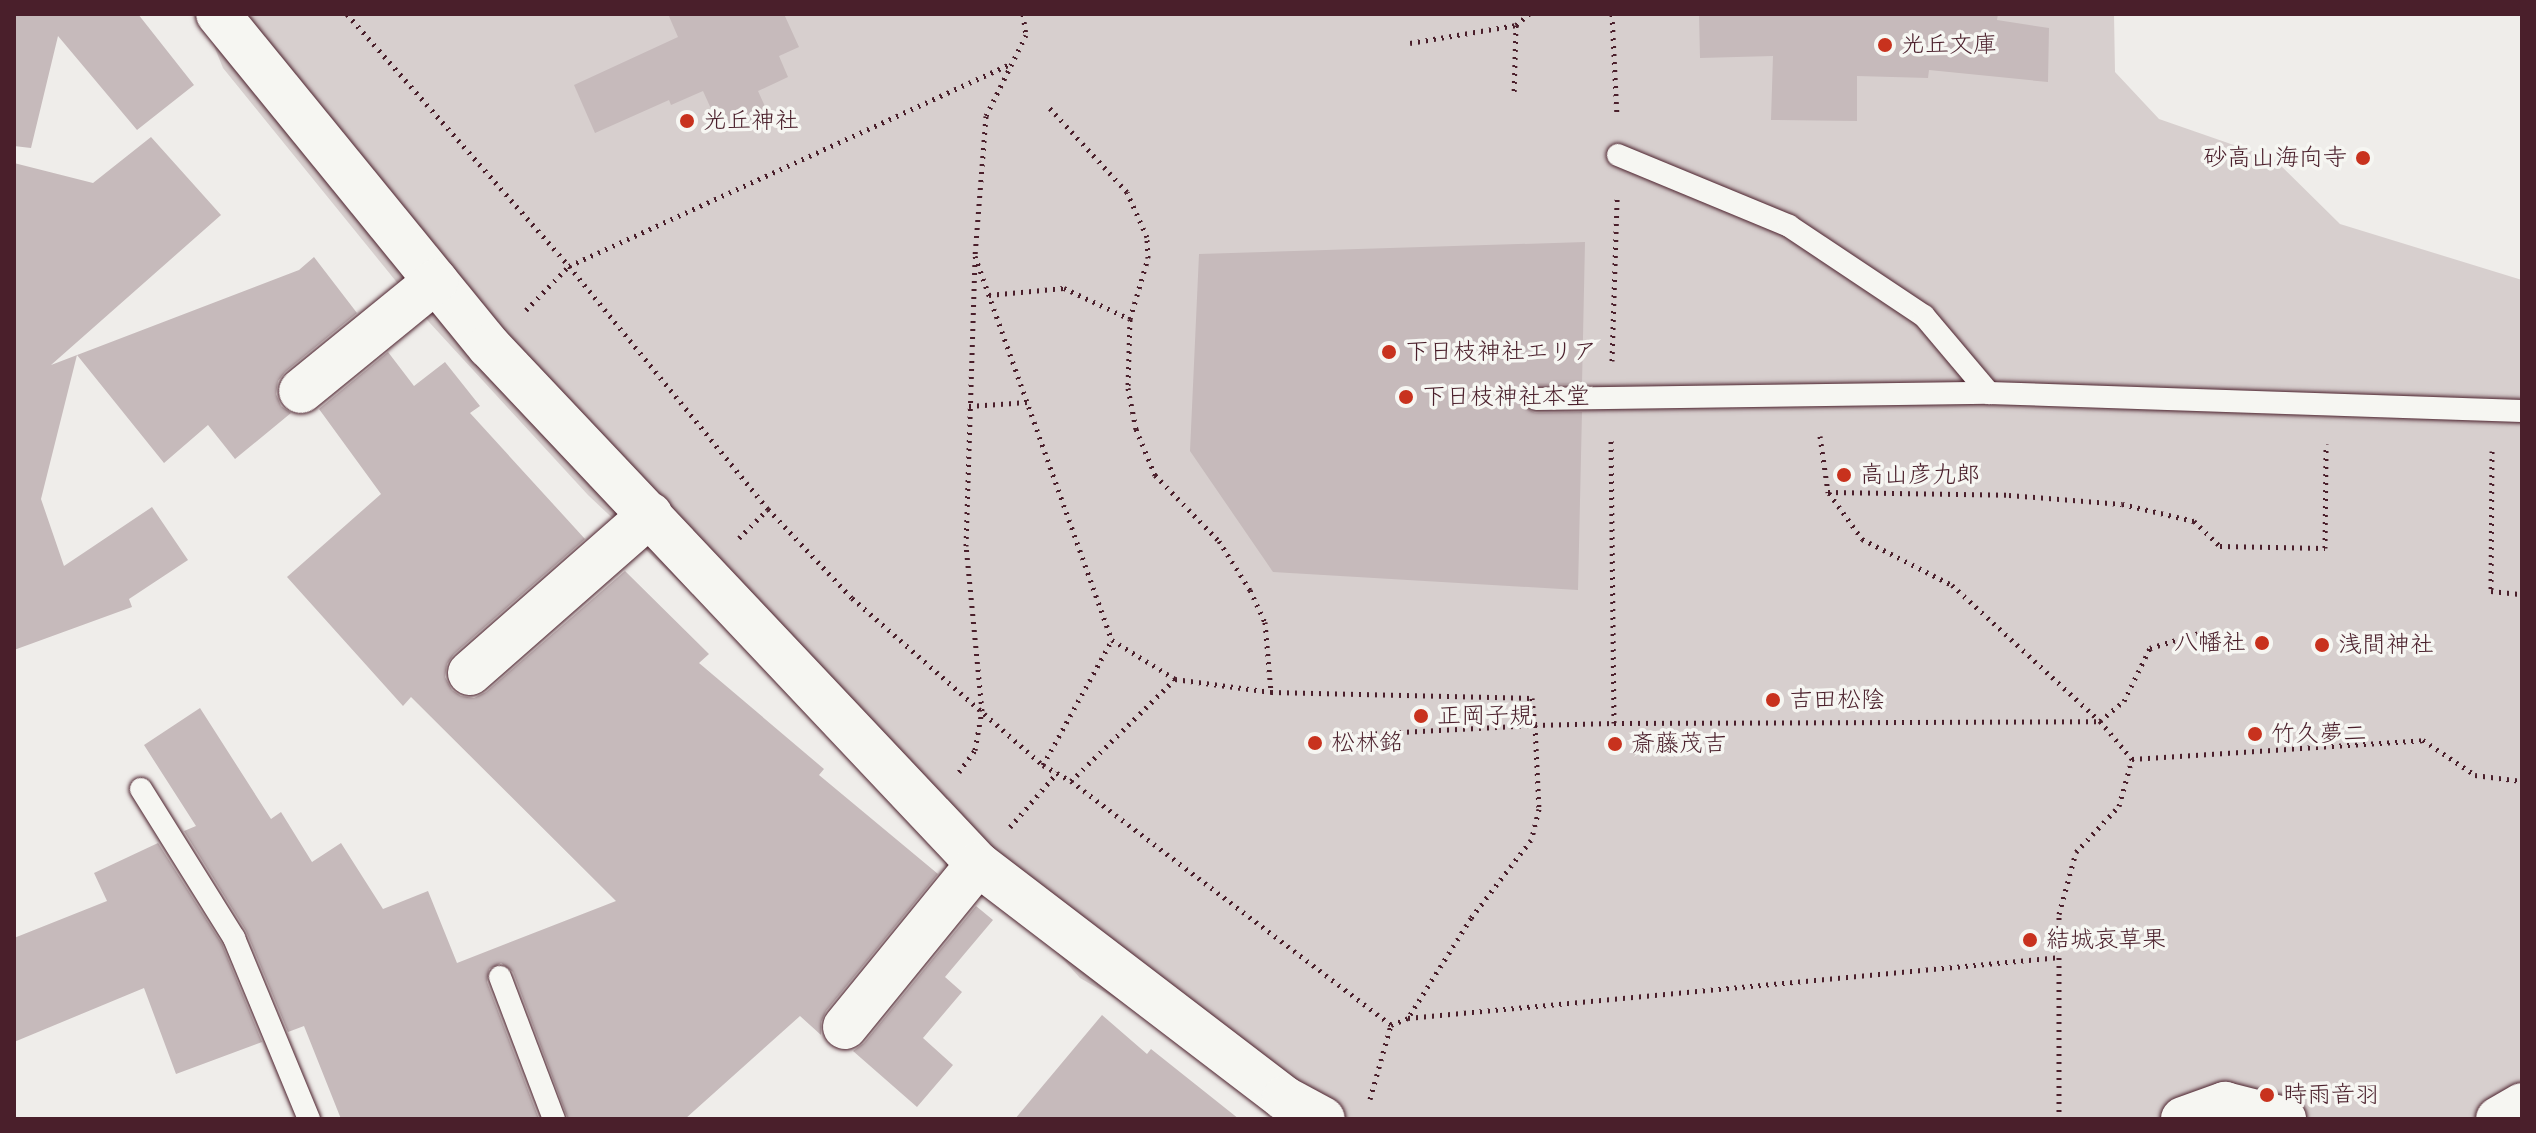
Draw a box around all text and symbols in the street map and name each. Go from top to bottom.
place label: 光丘文庫 [1901,31,1997,59]
marker: 光丘文庫 [1876,36,1894,54]
place label: 光丘神社 [703,107,799,135]
marker: 光丘神社 [678,112,696,130]
place label: 砂高山海向寺 [2203,144,2347,172]
marker: 砂高山海向寺 [2354,149,2372,167]
place label: 下日枝神社エリア [1405,338,1597,366]
marker: 下日枝神社エリア [1380,343,1398,361]
place label: 下日枝神社本堂 [1422,383,1590,411]
marker: 下日枝神社本堂 [1397,388,1415,406]
place label: 高山彦九郎 [1860,461,1980,489]
marker: 高山彦九郎 [1835,466,1853,484]
place label: 八幡社 [2174,629,2246,657]
place label: 浅間神社 [2338,631,2434,659]
marker: 八幡社 [2253,634,2271,652]
marker: 浅間神社 [2313,636,2331,654]
place label: 吉田松陰 [1789,686,1885,714]
marker: 吉田松陰 [1764,691,1782,709]
place label: 正岡子規 [1437,702,1533,730]
marker: 正岡子規 [1412,707,1430,725]
place label: 竹久夢二 [2271,720,2367,748]
marker: 竹久夢二 [2246,725,2264,743]
place label: 松林銘 [1331,729,1403,757]
place label: 斎藤茂吉 [1631,730,1727,758]
marker: 松林銘 [1306,734,1324,752]
marker: 斎藤茂吉 [1606,735,1624,753]
place label: 結城哀草果 [2046,926,2166,954]
marker: 結城哀草果 [2021,931,2039,949]
place label: 時雨音羽 [2283,1081,2379,1109]
marker: 時雨音羽 [2258,1086,2276,1104]

